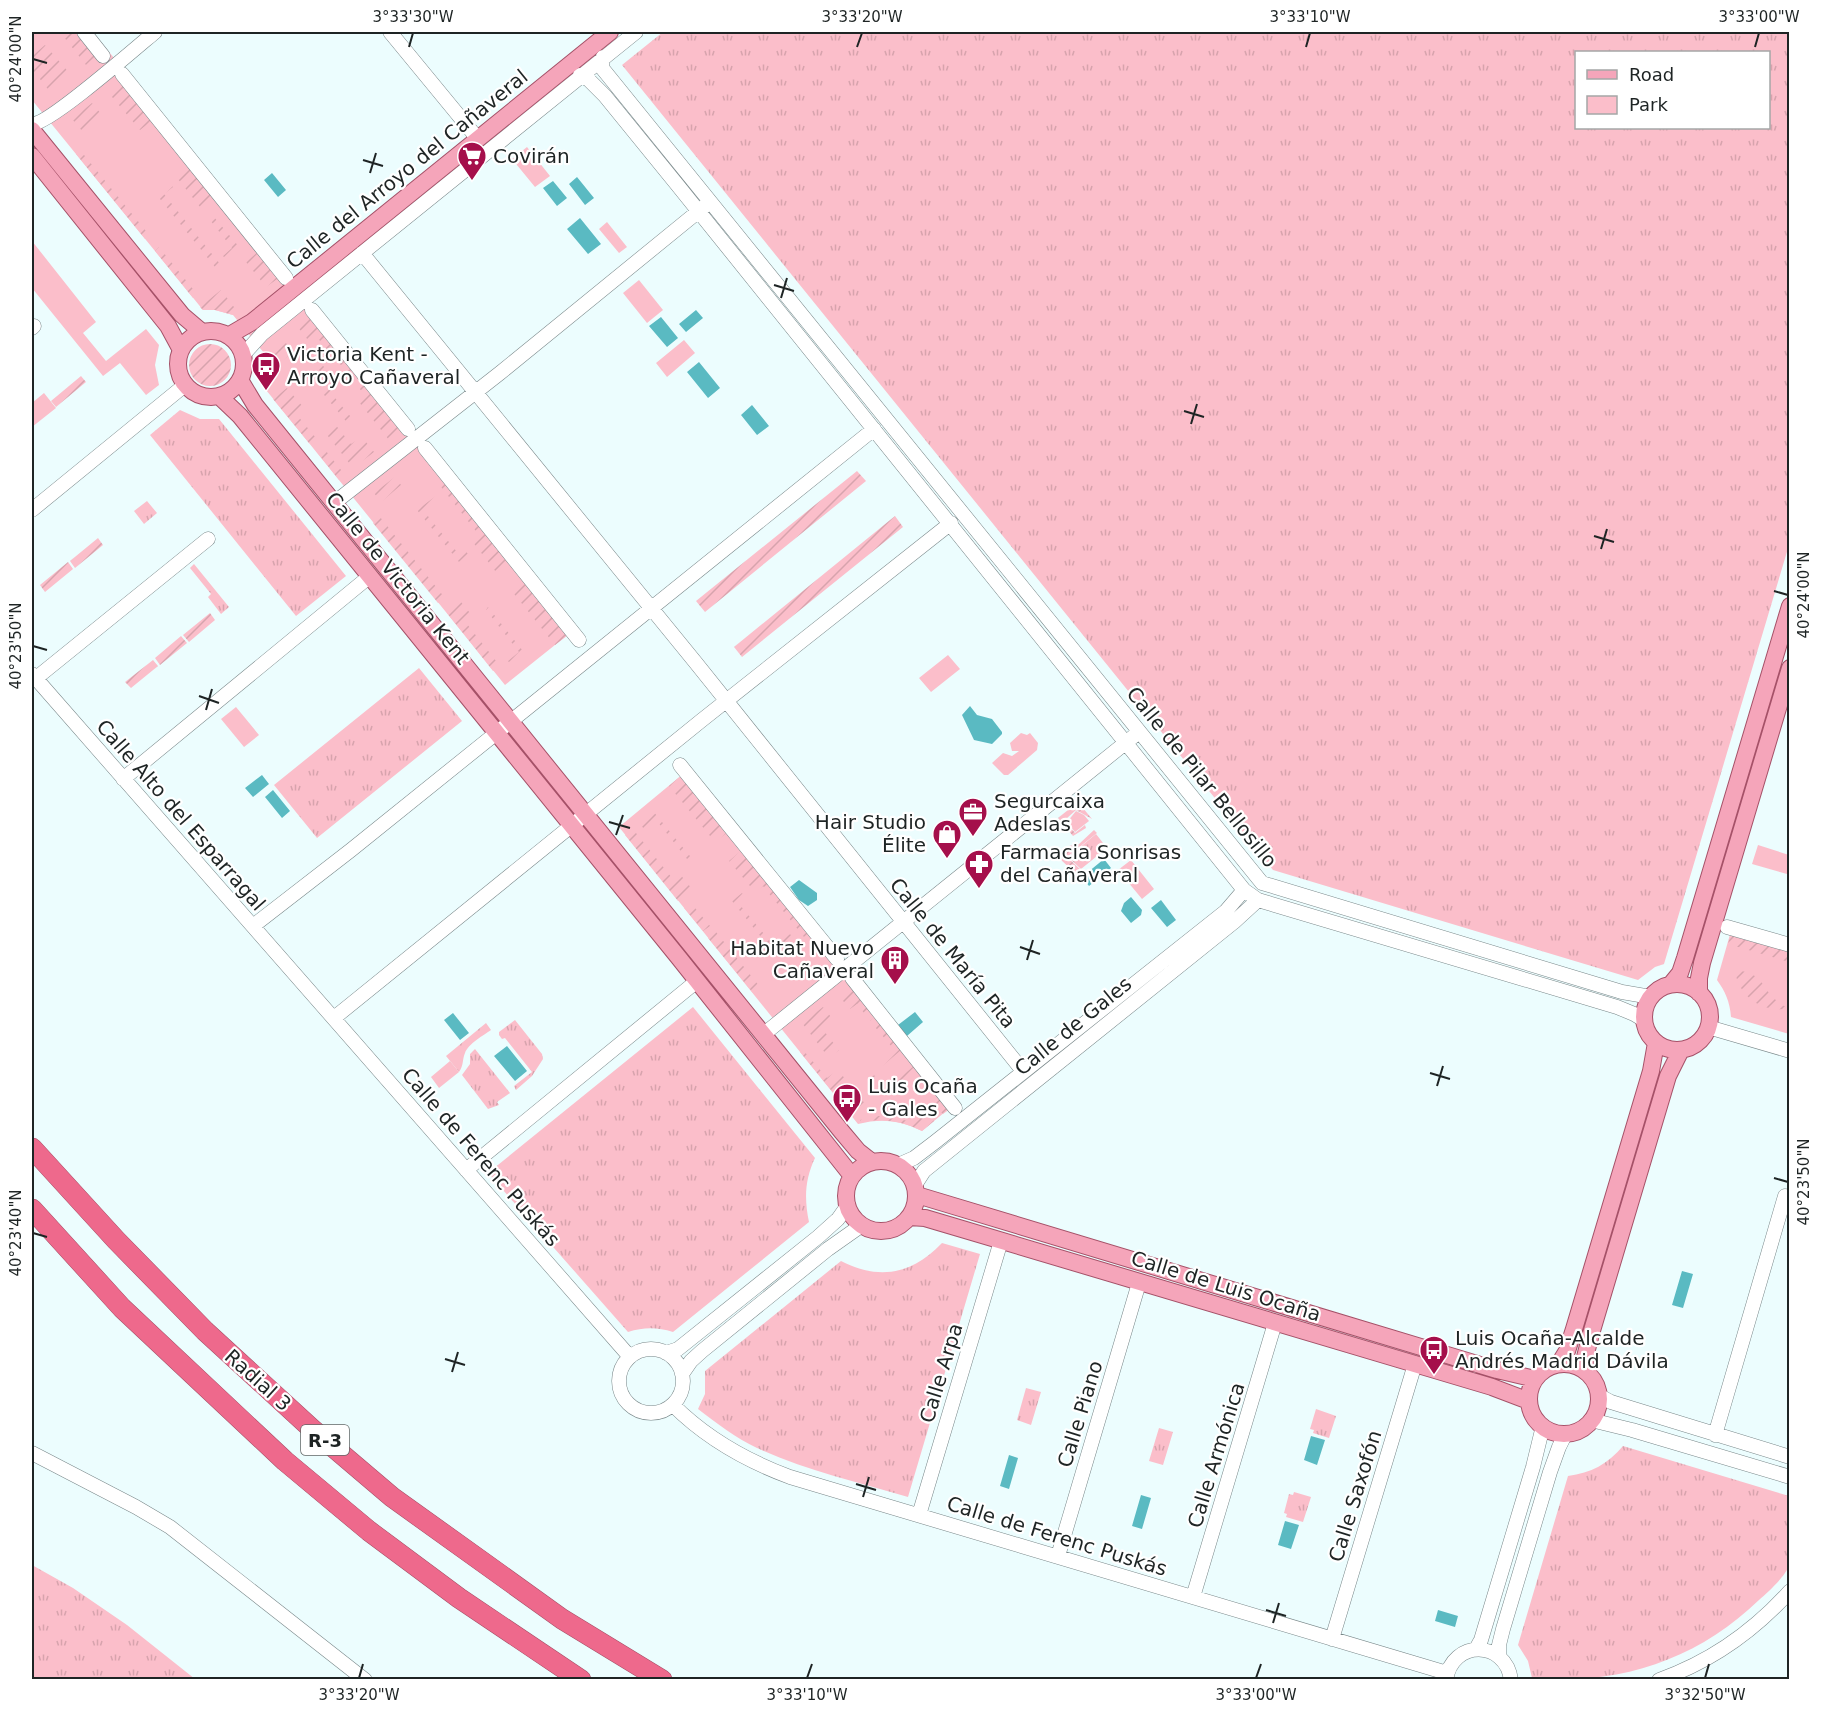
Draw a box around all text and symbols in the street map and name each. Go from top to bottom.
text: 3°33'30"W [372,8,454,26]
text: 3°33'20"W [821,8,903,26]
text: 3°33'10"W [1269,8,1351,26]
text: 3°33'00"W [1718,8,1800,26]
text: 40°24'00"N [7,15,25,103]
legend [1575,51,1770,129]
street label: Calle del Arroyo del Cañaveral [282,64,532,274]
text: Road [1629,64,1674,85]
text: Park [1629,94,1668,115]
supermarket icon: Covirán [456,140,488,182]
place label: Covirán [493,144,570,168]
place label: Victoria Kent - Arroyo Cañaveral [287,342,460,389]
bus stop icon: Victoria Kent - Arroyo Cañaveral [250,350,282,392]
street label: Calle de Victoria Kent [321,487,475,669]
text: 40°24'00"N [1795,551,1813,639]
text: 40°23'50"N [7,602,25,690]
street label: Calle de Pilar Bellosillo [1122,682,1282,872]
street label: Calle Alto del Esparragal [91,715,271,915]
place label: Segurcaixa Adeslas [994,789,1105,836]
office icon: Segurcaixa Adeslas [957,796,989,838]
place label: Hair Studio Élite [815,810,926,857]
shop icon: Hair Studio Élite [931,818,963,860]
place label: Farmacia Sonrisas del Cañaveral [1000,840,1181,887]
pharmacy icon: Farmacia Sonrisas del Cañaveral [963,848,995,890]
street label: Calle de María Pita [885,873,1021,1033]
place label: Habitat Nuevo Cañaveral [730,936,874,983]
building icon: Habitat Nuevo Cañaveral [879,944,911,986]
street label: Calle de Gales [1010,972,1136,1080]
street label: Calle de Ferenc Puskás [397,1063,565,1251]
place label: Luis Ocaña - Gales [868,1074,978,1121]
bus stop icon: Luis Ocaña - Gales [831,1082,863,1124]
text: 40°23'50"N [1795,1138,1813,1226]
text: 40°23'40"N [7,1189,25,1277]
street label: Calle de Luis Ocaña [1128,1246,1324,1326]
street label: Calle Arpa [914,1320,968,1426]
place label: Luis Ocaña-Alcalde Andrés Madrid Dávila [1455,1326,1669,1373]
bus stop icon: Luis Ocaña-Alcalde Andrés Madrid Dávila [1418,1334,1450,1376]
street label: Radial 3 [220,1344,296,1416]
street label: Calle Piano [1052,1358,1108,1470]
street label: Calle Armónica [1182,1379,1250,1531]
road number: R-3 [301,1425,349,1455]
street label: Calle Saxofón [1324,1427,1386,1565]
street label: Calle de Ferenc Puskás [944,1491,1170,1581]
text: 3°33'20"W [318,1686,400,1704]
text: 3°33'10"W [766,1686,848,1704]
text: 3°33'00"W [1215,1686,1297,1704]
text: 3°32'50"W [1664,1686,1746,1704]

